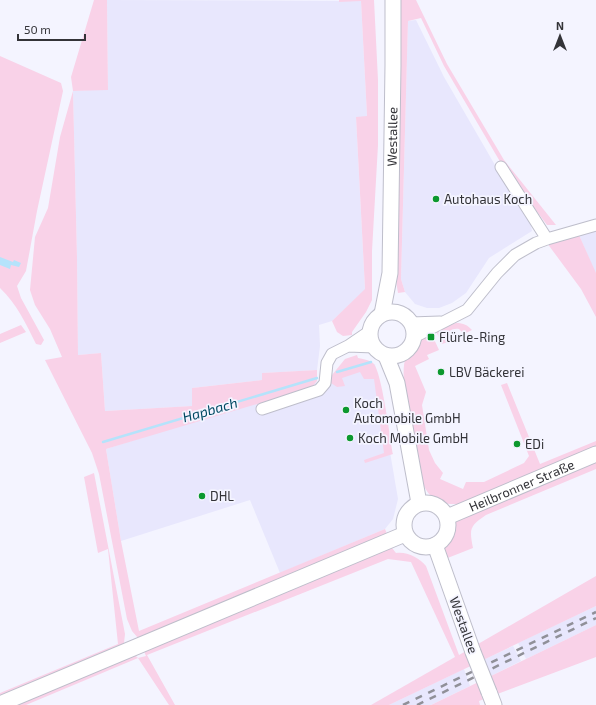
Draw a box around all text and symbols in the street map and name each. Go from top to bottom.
scale bar [18,16,85,42]
north arrow [540,16,580,56]
text: N [556,19,564,32]
text: 50 m [24,22,51,36]
street label: Westallee [384,107,400,167]
place label: Autohaus Koch [444,191,532,207]
marker: Autohaus Koch [431,194,441,204]
place label: Flürle-Ring [439,329,505,345]
marker: Flürle-Ring [426,332,436,342]
place label: LBV Bäckerei [449,364,524,380]
marker: LBV Bäckerei [436,367,446,377]
water label: Hapbach [180,394,239,425]
place label: Koch Automobile GmbH [354,395,461,426]
marker: Koch Automobile GmbH [341,405,351,415]
place label: Koch Mobile GmbH [358,430,469,446]
marker: Koch Mobile GmbH [345,433,355,443]
place label: EDi [525,436,544,452]
marker: EDi [512,439,522,449]
street label: Heilbronner Straße [466,456,577,515]
place label: DHL [210,488,234,504]
marker: DHL [197,491,207,501]
street label: Westallee [446,594,482,656]

